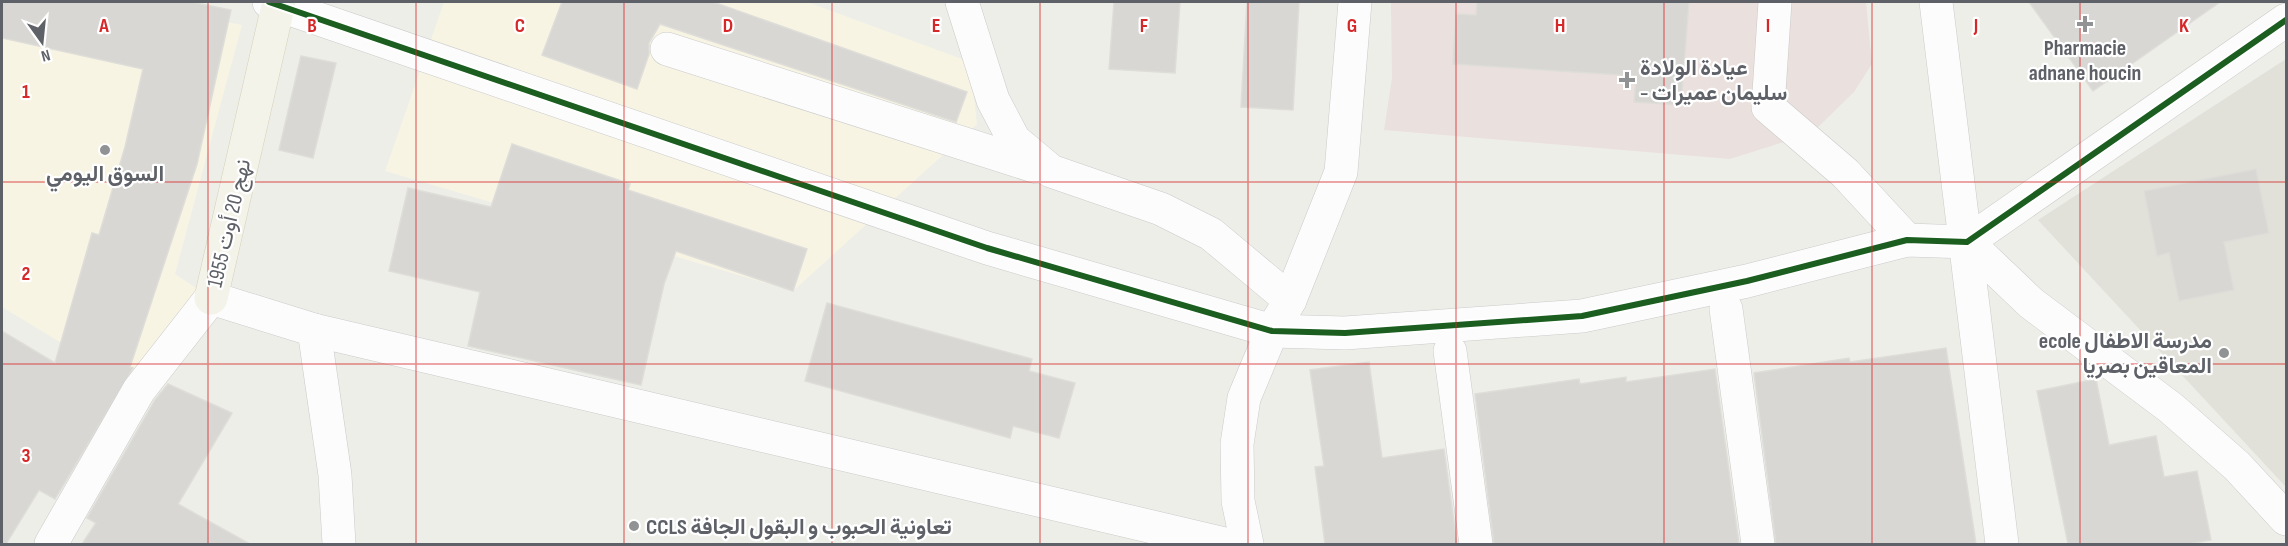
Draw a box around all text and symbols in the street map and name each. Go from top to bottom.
north arrow [12,12,72,72]
text: A [98,14,109,38]
text: B [307,14,317,38]
text: C [515,14,525,38]
text: D [723,14,733,38]
text: E [932,14,940,38]
text: F [1140,14,1148,38]
text: G [1347,14,1357,38]
text: H [1555,14,1565,38]
text: I [1766,14,1770,38]
text: J [1973,14,1978,38]
text: K [2179,14,2189,38]
marker: Pharmacie adnane houcin [2078,17,2092,31]
place label: Pharmacie adnane houcin [2029,35,2141,87]
text: N [39,45,52,65]
place label: عيادة الولادة - سليمان عميرات [1640,55,1787,107]
marker: عيادة الولادة - سليمان عميرات [1618,71,1636,89]
text: 1 [22,80,30,104]
marker: السوق اليومي [98,143,112,157]
street label: نهج 20 أوت 1955 [202,156,257,290]
place label: السوق اليومي [46,161,164,192]
text: 2 [22,262,30,286]
place label: ecole مدرسة الاطفال المعاقين بصريا [2039,328,2212,380]
marker: ecole مدرسة الاطفال المعاقين بصريا [2217,346,2231,360]
text: 3 [22,444,31,468]
place label: CCLS تعاونية الحبوب و البقول الجافة [646,514,952,541]
marker: CCLS تعاونية الحبوب و البقول الجافة [627,519,641,533]

